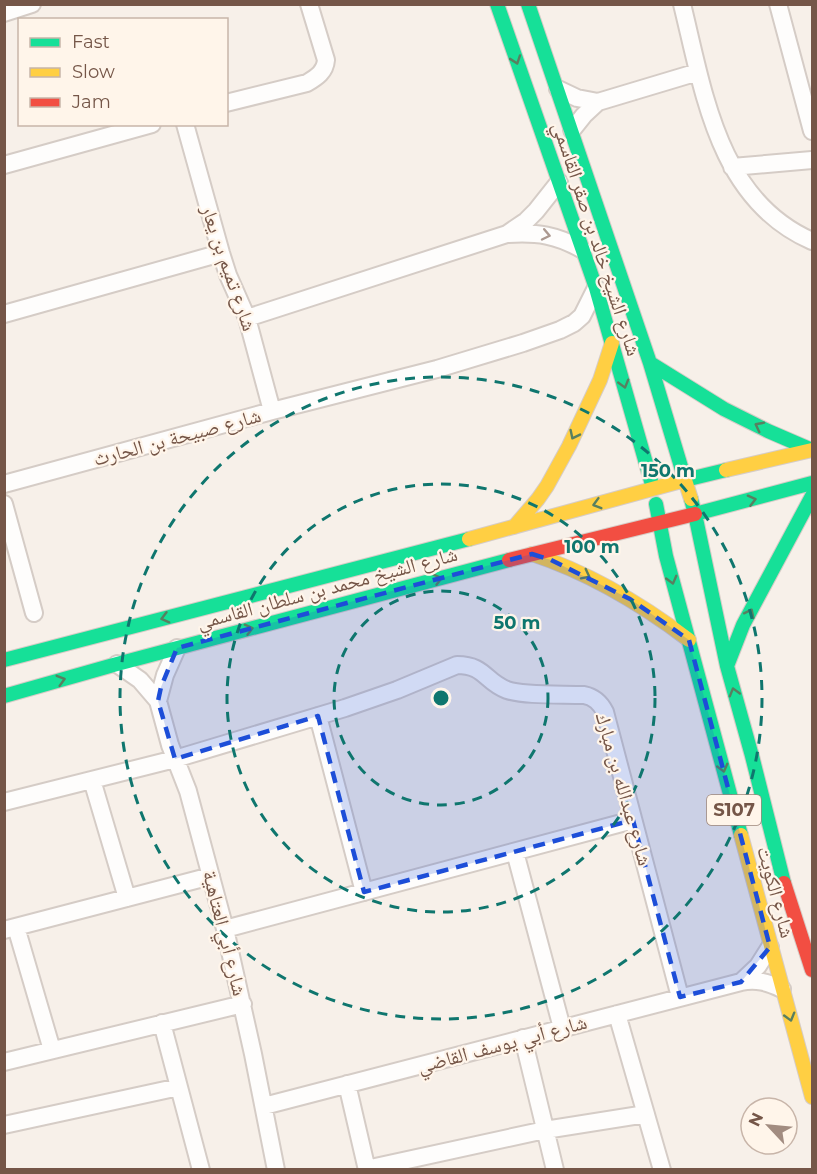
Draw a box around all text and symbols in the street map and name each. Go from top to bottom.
legend [18,18,228,126]
text: Fast [72,31,110,53]
one-way arrow [509,54,522,65]
text: Slow [72,61,115,83]
text: Jam [71,91,111,113]
street label: شارع الشيخ خالد بن صقر القاسمي [544,119,646,360]
street label: شارع تميم بن يعار [194,201,262,335]
one-way arrow [541,228,551,241]
one-way arrow [617,378,629,389]
street label: شارع صبيحة بن الحارث [91,403,264,472]
one-way arrow [754,422,765,433]
one-way arrow [569,429,581,440]
text: 150 m [641,460,695,482]
one-way arrow [746,495,757,507]
one-way arrow [592,497,603,509]
text: 100 m [564,536,620,558]
street label: شارع الشيخ محمد بن سلطان القاسمي [194,542,461,638]
one-way arrow [580,568,591,579]
one-way arrow [432,574,442,587]
one-way arrow [665,574,678,584]
one-way arrow [742,608,754,619]
one-way arrow [160,611,171,623]
text: 50 m [494,612,540,634]
one-way arrow [243,624,254,636]
one-way arrow [55,675,66,687]
one-way arrow [729,687,741,698]
centre of rings [431,688,451,708]
street label: شارع عبدالله بن مبارك [590,710,657,869]
one-way arrow [716,762,728,773]
road number: S107 [707,795,761,825]
street label: شارع الكويت [751,843,800,941]
street label: شارع أبي العتاهية [194,868,252,999]
street label: شارع أبي يوسف القاضي [415,1010,591,1082]
one-way arrow [783,1011,795,1022]
north arrow [739,1096,799,1156]
text: N [745,1110,767,1130]

